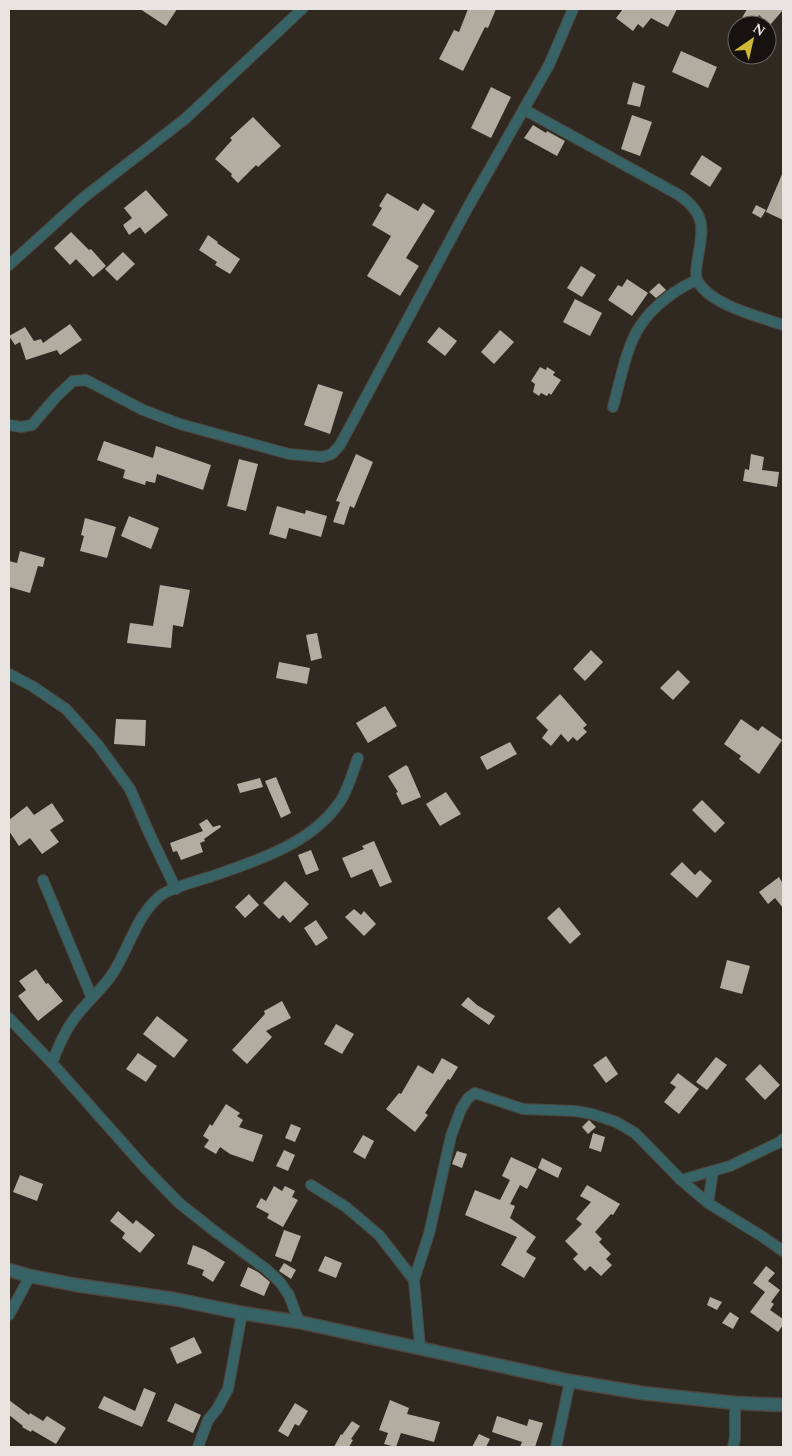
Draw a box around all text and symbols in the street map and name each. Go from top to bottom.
north arrow [727,15,777,65]
text: N [748,18,770,42]

